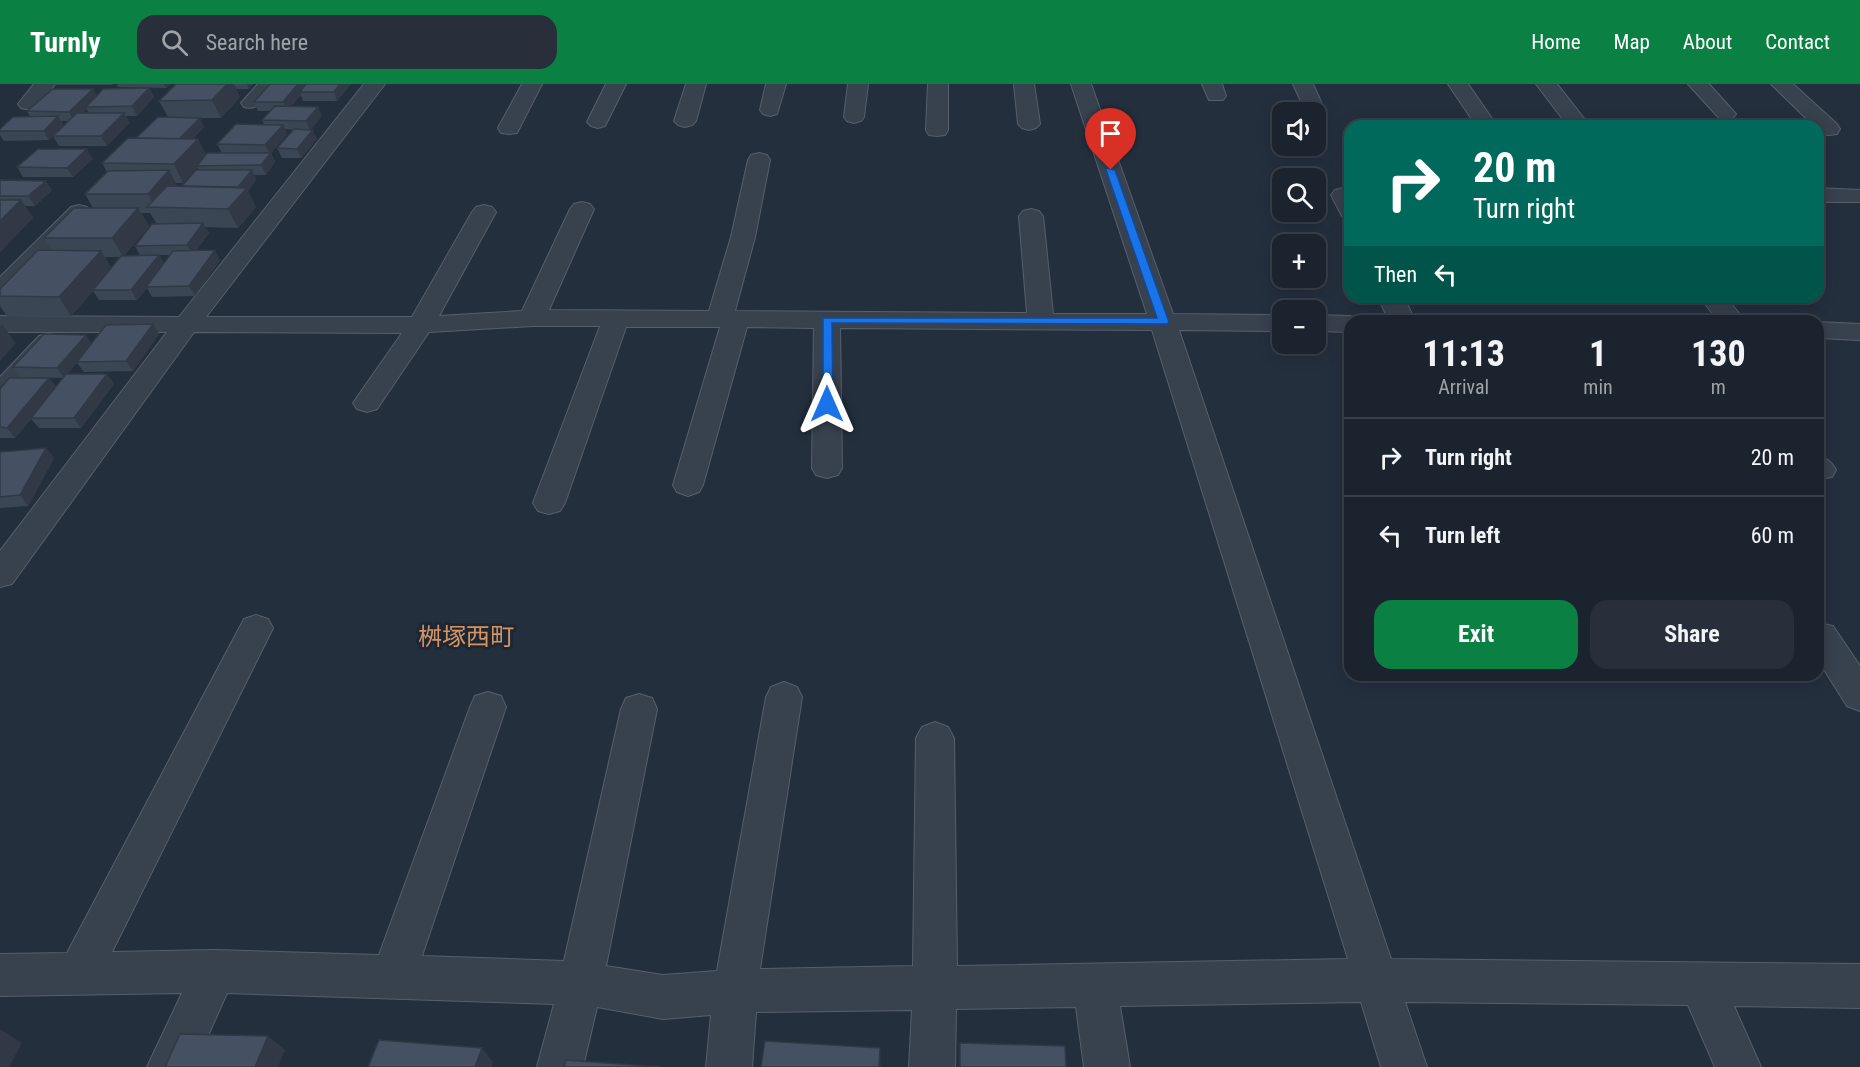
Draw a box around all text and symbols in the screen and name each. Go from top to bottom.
search box [137,15,557,69]
text: Turnly [30,26,101,59]
icon: search [158,26,191,59]
text: Search here [206,30,308,55]
text: Home [1531,30,1581,54]
text: Map [1614,30,1650,54]
text: About [1683,30,1732,54]
text: Contact [1765,30,1830,54]
map controls [1272,102,1326,354]
button: sound [1272,102,1326,156]
pin [1085,108,1136,170]
icon: arrive [1094,117,1127,150]
text: 20 m [1473,143,1556,192]
icon: right [1374,144,1452,222]
button: search [1272,168,1326,222]
text: Turn right [1473,193,1575,225]
button: + [1272,234,1326,288]
icon: left [1429,258,1462,291]
text: Then [1374,262,1417,287]
button: − [1272,300,1326,354]
text: 11:13 [1422,333,1505,375]
text: 1 [1589,333,1607,375]
text: 130 [1691,333,1746,375]
position arrow [795,372,859,436]
text: Arrival [1438,375,1489,399]
text: min [1583,375,1613,399]
text: m [1711,375,1726,399]
icon: right [1374,441,1407,474]
text: Turn right [1425,445,1512,470]
text: 20 m [1751,445,1794,470]
icon: left [1374,519,1407,552]
text: Turn left [1425,523,1500,548]
text: 60 m [1751,523,1794,548]
button: Exit [1374,600,1578,669]
button: Share [1590,600,1794,669]
district label: 桝塚西町 [418,623,514,651]

